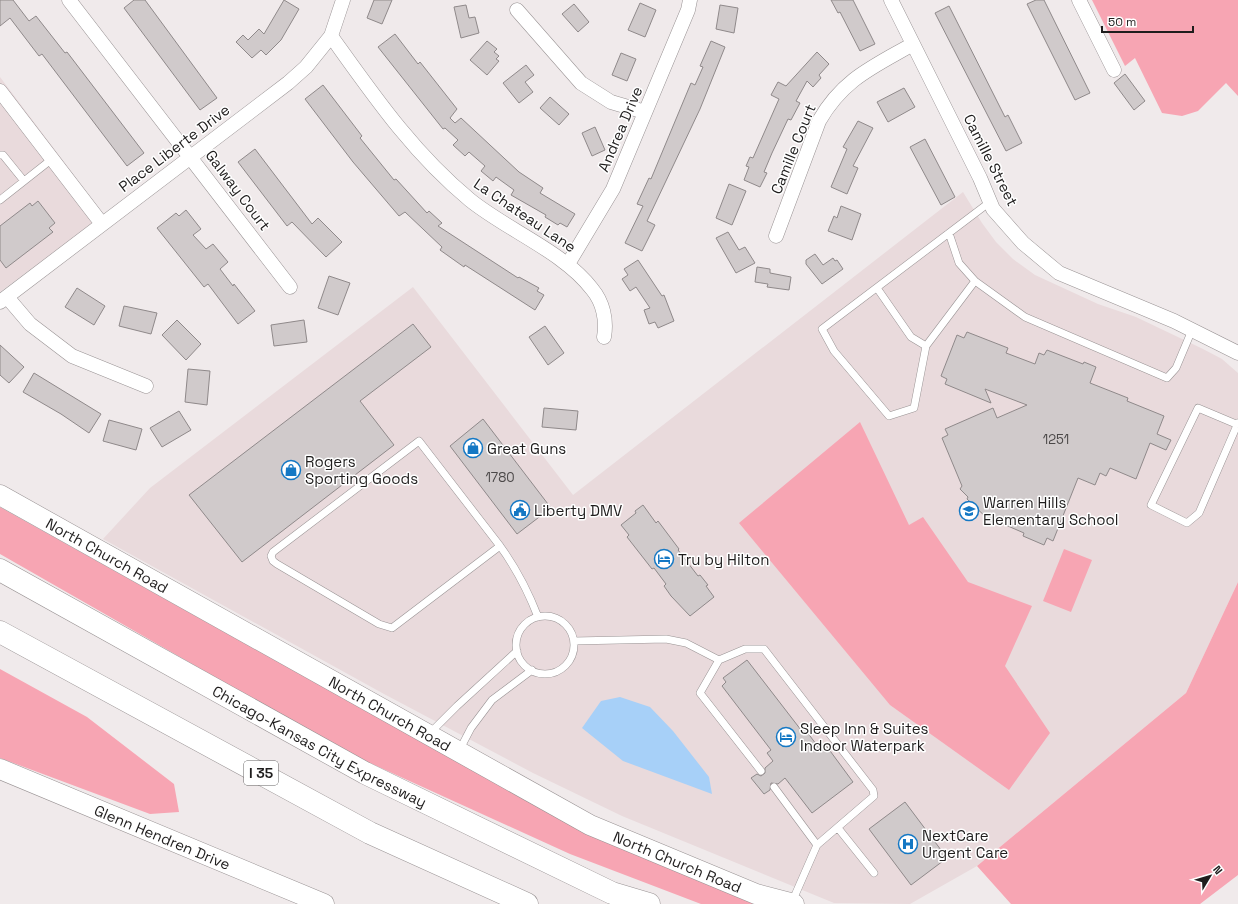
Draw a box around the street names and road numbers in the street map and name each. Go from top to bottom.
street label: Andrea Drive [593,83,647,175]
street label: Place Liberte Drive [115,100,233,196]
street label: Camille Court [766,101,820,197]
street label: Camille Street [960,111,1022,209]
street label: Galway Court [201,146,275,234]
street label: La Chateau Lane [470,174,580,256]
street label: North Church Road [43,513,172,597]
street label: North Church Road [326,671,455,755]
street label: Chicago-Kansas City Expressway [209,681,430,811]
road number: I 35 [244,761,278,785]
street label: Glenn Hendren Drive [92,800,233,874]
street label: North Church Road [611,826,745,897]

